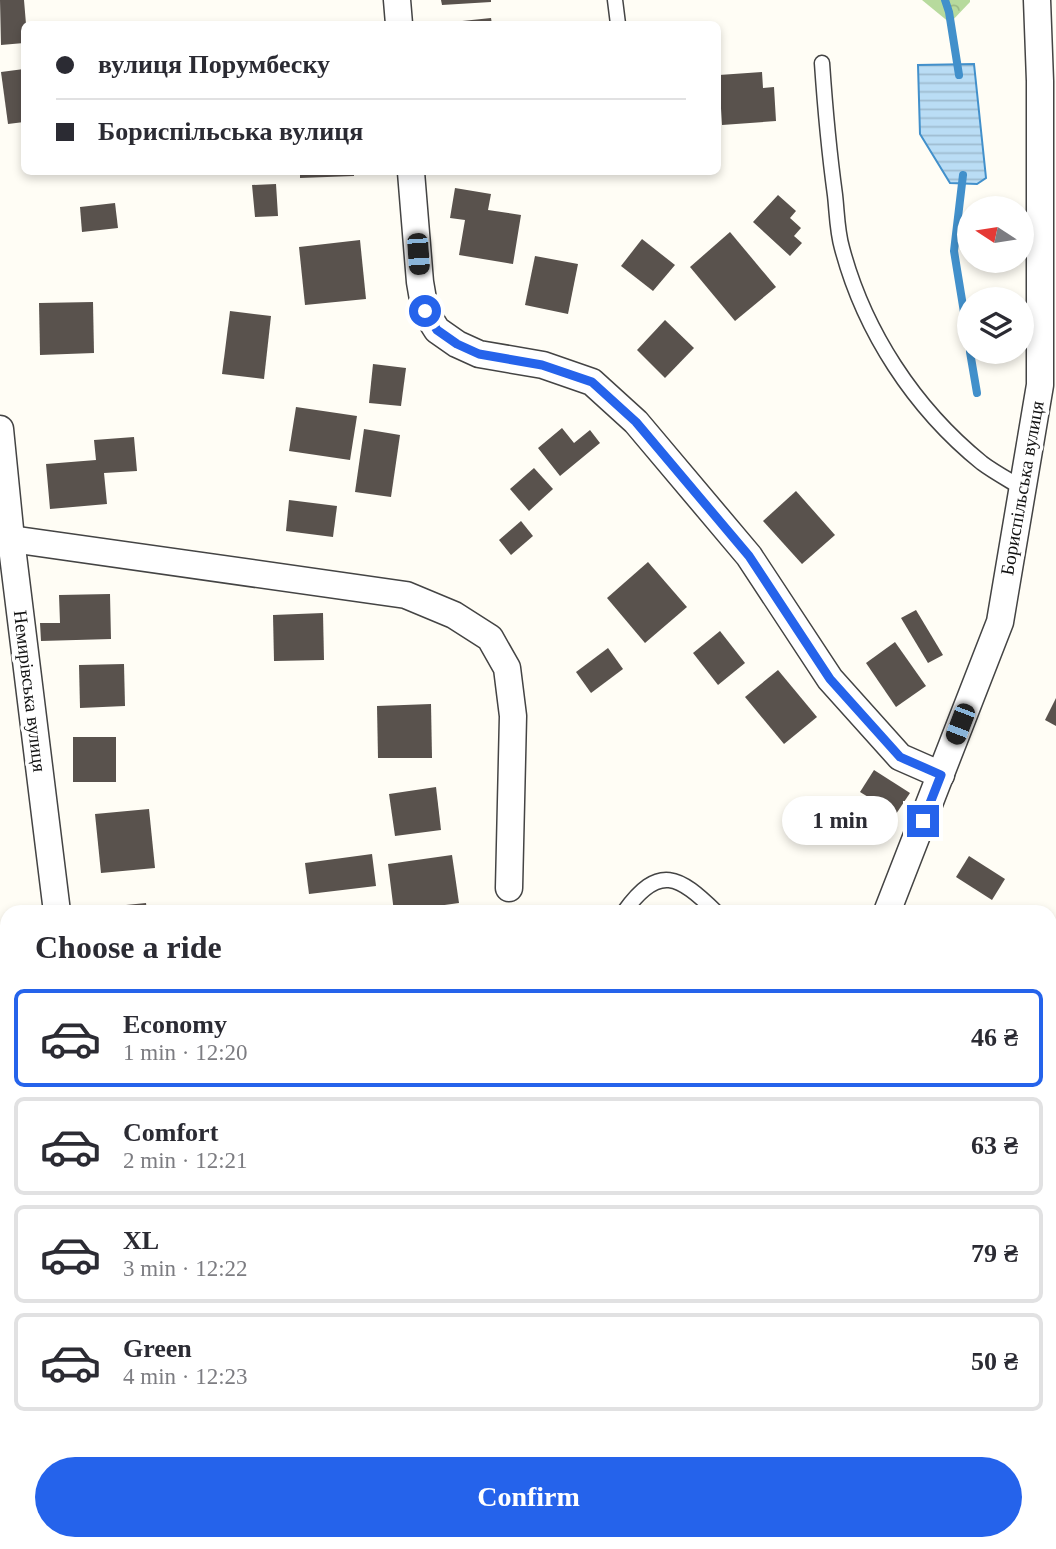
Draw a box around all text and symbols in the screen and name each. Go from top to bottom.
text: вулиця Порумбеску [98,50,330,79]
text: Бориспільська вулиця [98,117,363,146]
north arrow [957,196,1034,273]
map controls [957,196,1034,364]
car [407,232,430,276]
button: layers [957,287,1034,364]
route start [409,295,441,327]
street label: Бориспільська вулиця [996,399,1048,577]
street label: Немирівська вулиця [10,609,50,773]
car [943,701,978,747]
callout: 1 min [783,796,898,846]
route end [907,805,939,837]
text: 1 min [812,808,868,833]
text: Choose a ride [35,929,222,965]
icon: car [39,1007,102,1070]
text: Economy [123,1010,227,1039]
text: 46 ₴ [971,1023,1018,1052]
text: 1 min · 12:20 [123,1040,248,1065]
icon: car [39,1115,102,1178]
text: Comfort [123,1118,218,1147]
text: 63 ₴ [971,1131,1018,1160]
text: 2 min · 12:21 [123,1148,248,1173]
icon: car [39,1223,102,1286]
text: XL [123,1226,159,1255]
text: 79 ₴ [971,1239,1018,1268]
text: 3 min · 12:22 [123,1256,248,1281]
icon: car [39,1331,102,1394]
text: Green [123,1334,192,1363]
text: 50 ₴ [971,1347,1018,1376]
text: 4 min · 12:23 [123,1364,248,1389]
button: Confirm [35,1457,1022,1537]

